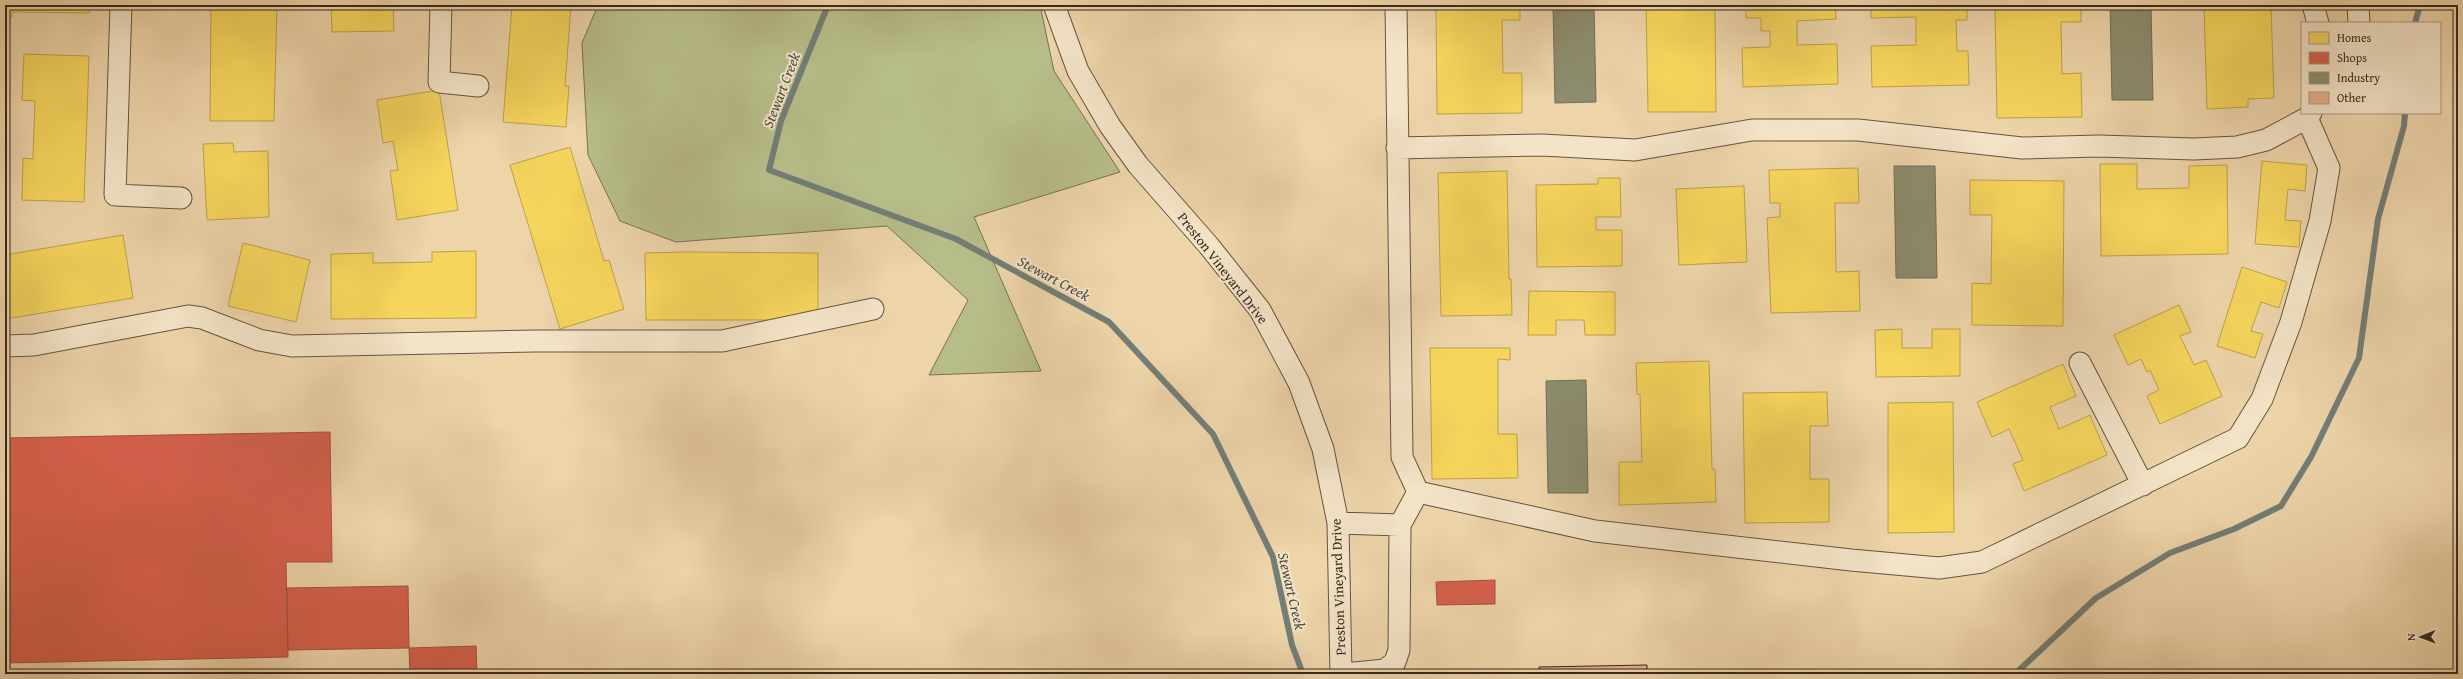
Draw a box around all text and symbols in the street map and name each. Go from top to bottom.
legend [2301,22,2441,114]
text: Homes [2337,29,2372,46]
water label: Stewart Creek [757,49,805,131]
text: Shops [2337,49,2367,66]
text: Industry [2337,69,2380,86]
text: Other [2337,89,2366,106]
street label: Preston Vineyard Drive [1173,208,1273,328]
water label: Stewart Creek [1014,250,1094,306]
street label: Preston Vineyard Drive [1326,518,1350,656]
water label: Stewart Creek [1273,550,1311,632]
north arrow [2401,617,2441,657]
text: N [2403,633,2419,641]

